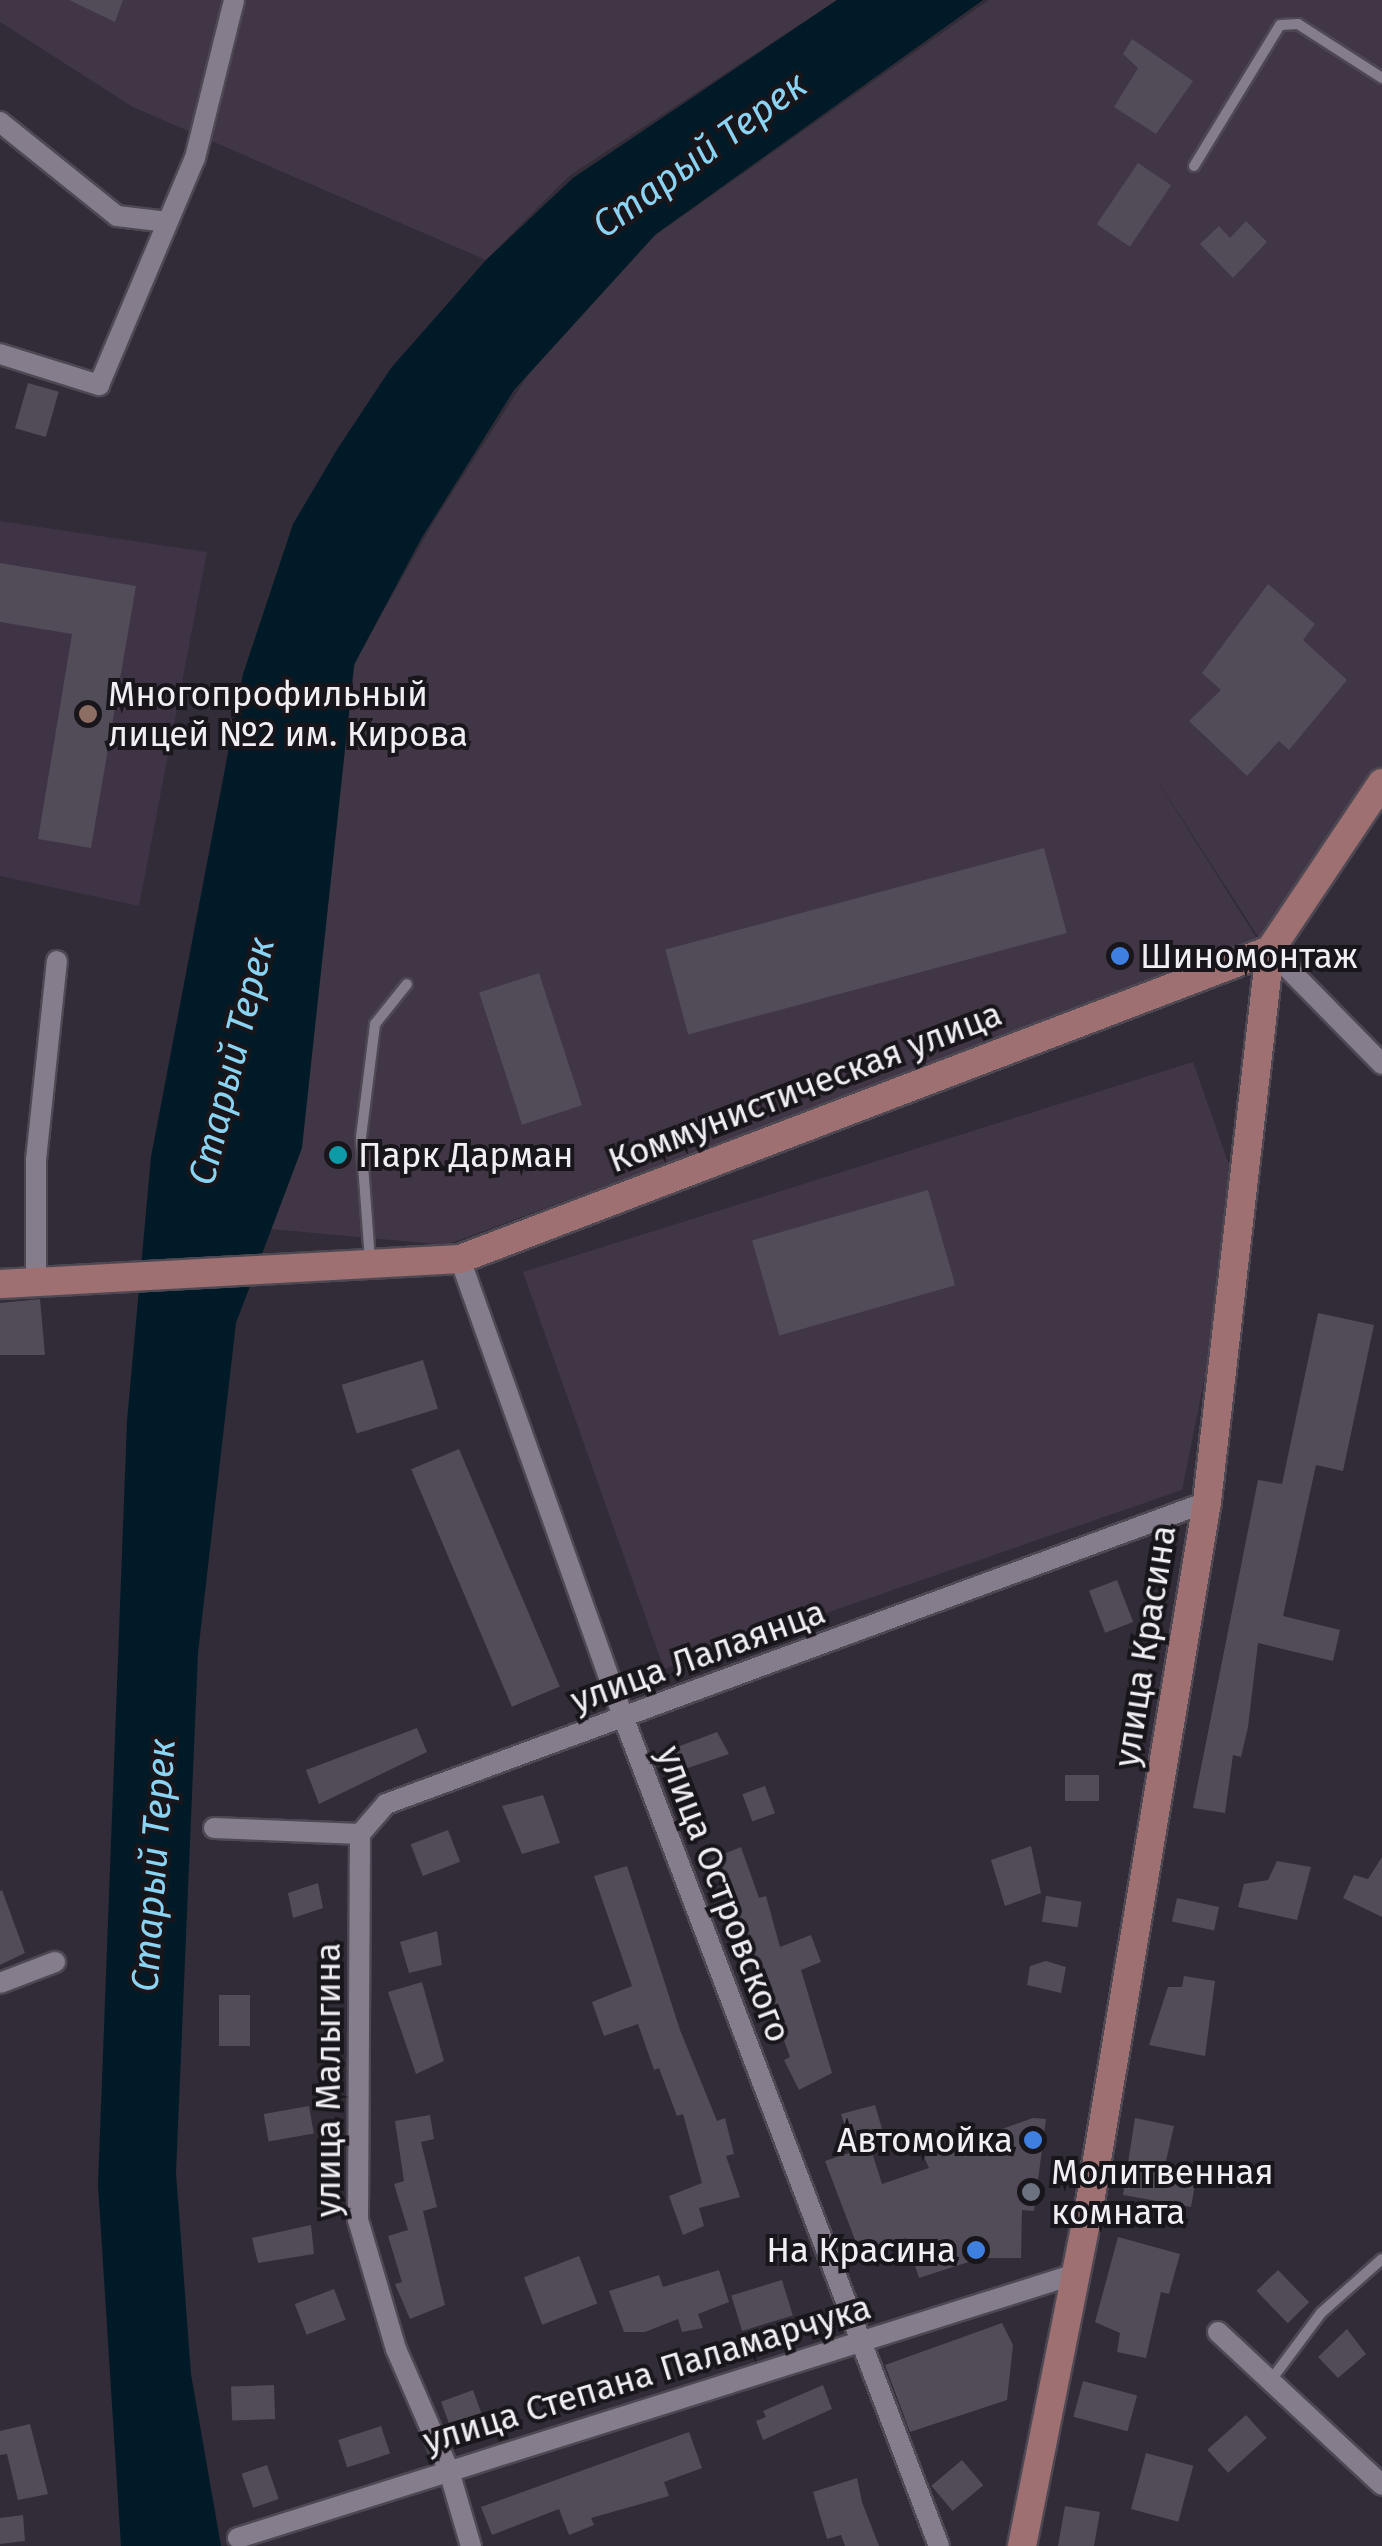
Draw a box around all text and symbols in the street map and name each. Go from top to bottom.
water label: Старый Терек [584,62,816,248]
place label: Многопрофильный лицей №2 им. Кирова [108,673,468,755]
marker: Многопрофильный лицей №2 им. Кирова [77,703,99,725]
water label: Старый Терек [179,932,285,1190]
place label: Шиномонтаж [1140,935,1358,977]
marker: Шиномонтаж [1109,945,1131,967]
street label: Коммунистическая улица [602,993,1008,1181]
place label: Парк Дарман [358,1134,573,1176]
marker: Парк Дарман [327,1144,349,1166]
street label: улица Красина [1105,1522,1185,1770]
street label: улица Лалаянца [565,1590,831,1722]
water label: Старый Терек [122,1737,186,1993]
street label: улица Островского [648,1740,800,2048]
street label: улица Малыгина [307,1943,349,2217]
place label: Автомойка [837,2119,1013,2161]
marker: Автомойка [1022,2129,1044,2151]
place label: Молитвенная комната [1051,2151,1274,2233]
marker: Молитвенная комната [1020,2181,1042,2203]
place label: На Красина [766,2229,956,2271]
marker: На Красина [965,2239,987,2261]
street label: улица Степана Паламарчука [418,2286,876,2462]

